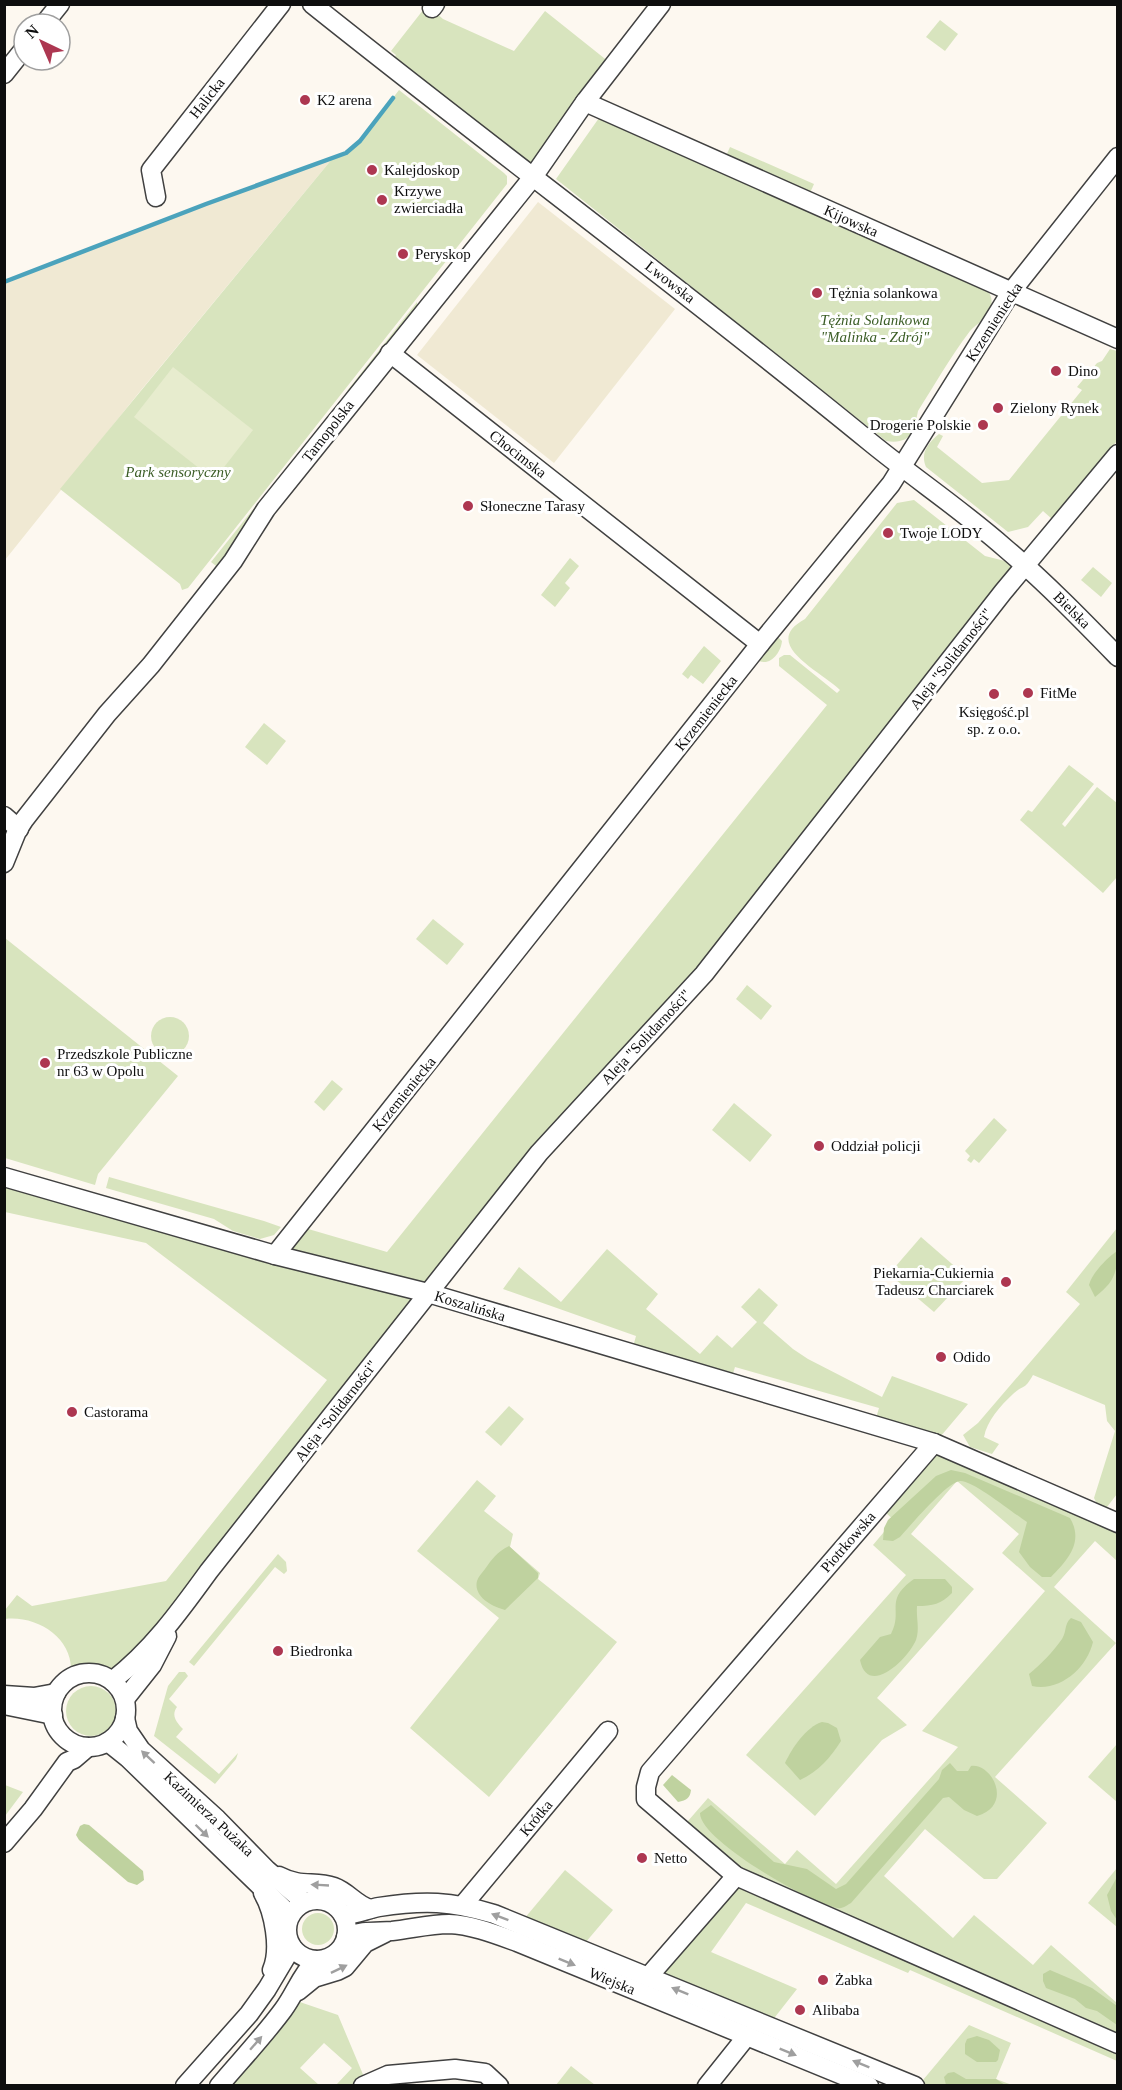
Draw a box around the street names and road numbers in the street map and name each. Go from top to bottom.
street label: Halicka [186,74,228,121]
street label: Kijowska [821,202,881,240]
street label: Lwowska [642,258,698,306]
street label: Krzemieniecka [963,279,1026,364]
street label: Tarnopolska [299,397,357,465]
street label: Chocimska [486,427,550,481]
street label: Bielska [1050,588,1094,632]
street label: Aleja "Solidarności" [907,605,995,713]
street label: Krzemieniecka [672,672,740,754]
street label: Aleja "Solidarności" [598,986,694,1088]
street label: Krzemieniecka [369,1053,439,1134]
street label: Koszalińska [433,1288,508,1324]
street label: Aleja "Solidarności" [292,1357,380,1465]
street label: Piotrkowska [817,1508,879,1576]
street label: Kazimierza Pużaka [161,1769,257,1860]
street label: Krótka [516,1797,556,1839]
street label: Wiejska [586,1964,638,1998]

